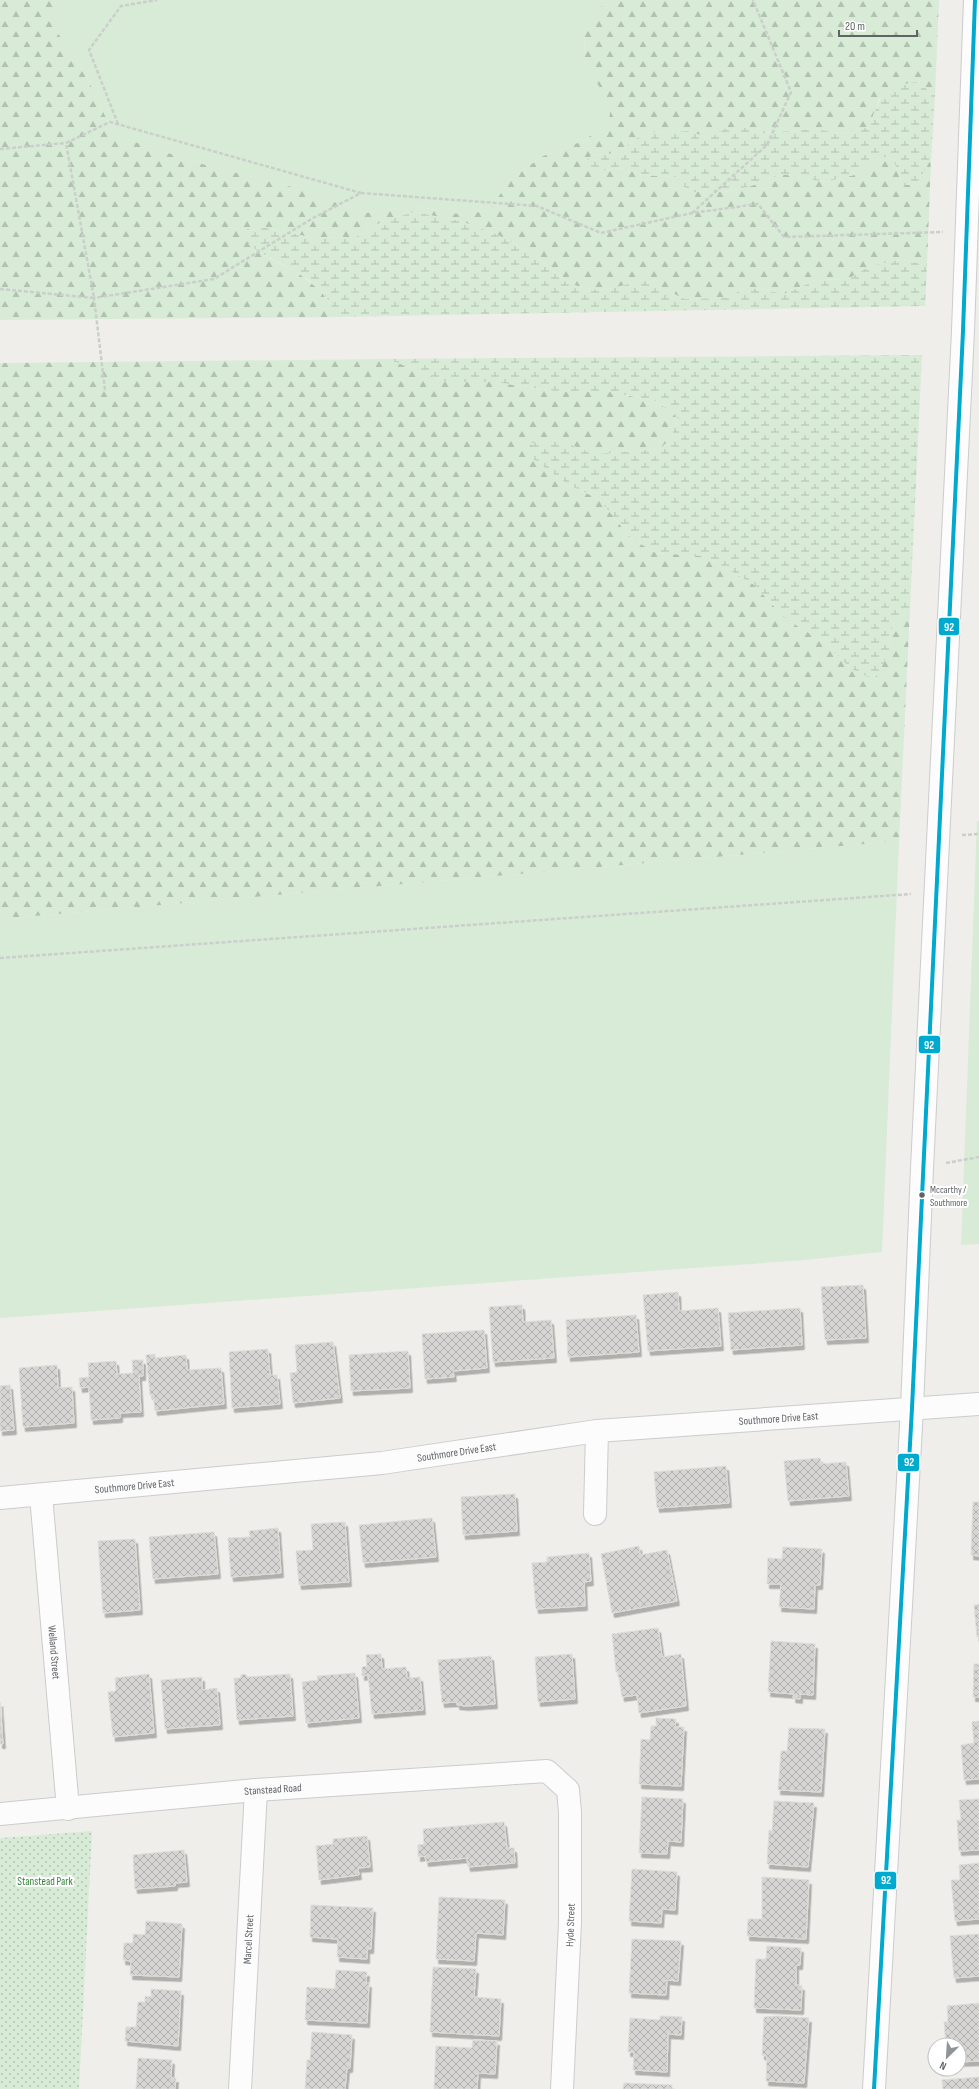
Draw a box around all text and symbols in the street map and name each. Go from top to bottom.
scale bar [839,12,917,38]
text: 20 m [845,19,865,34]
line badge: 92 [938,617,960,636]
text: 92 [944,621,954,634]
line badge: 92 [918,1035,941,1054]
text: 92 [924,1039,934,1052]
place label: Mccarthy / Southmore [930,1184,967,1209]
marker: Mccarthy / Southmore [917,1190,927,1200]
street label: Southmore Drive East [738,1409,819,1428]
street label: Southmore Drive East [416,1440,498,1465]
line badge: 92 [897,1453,920,1472]
text: 92 [904,1456,914,1469]
street label: Southmore Drive East [94,1476,175,1496]
street label: Welland Street [45,1625,63,1681]
street label: Stanstead Road [244,1781,302,1798]
line badge: 92 [874,1871,897,1890]
text: 92 [881,1874,891,1887]
park label: Stanstead Park [17,1875,73,1888]
street label: Hyde Street [563,1902,578,1947]
street label: Marcel Street [241,1913,256,1964]
north arrow [927,2037,967,2077]
text: N [937,2058,948,2073]

